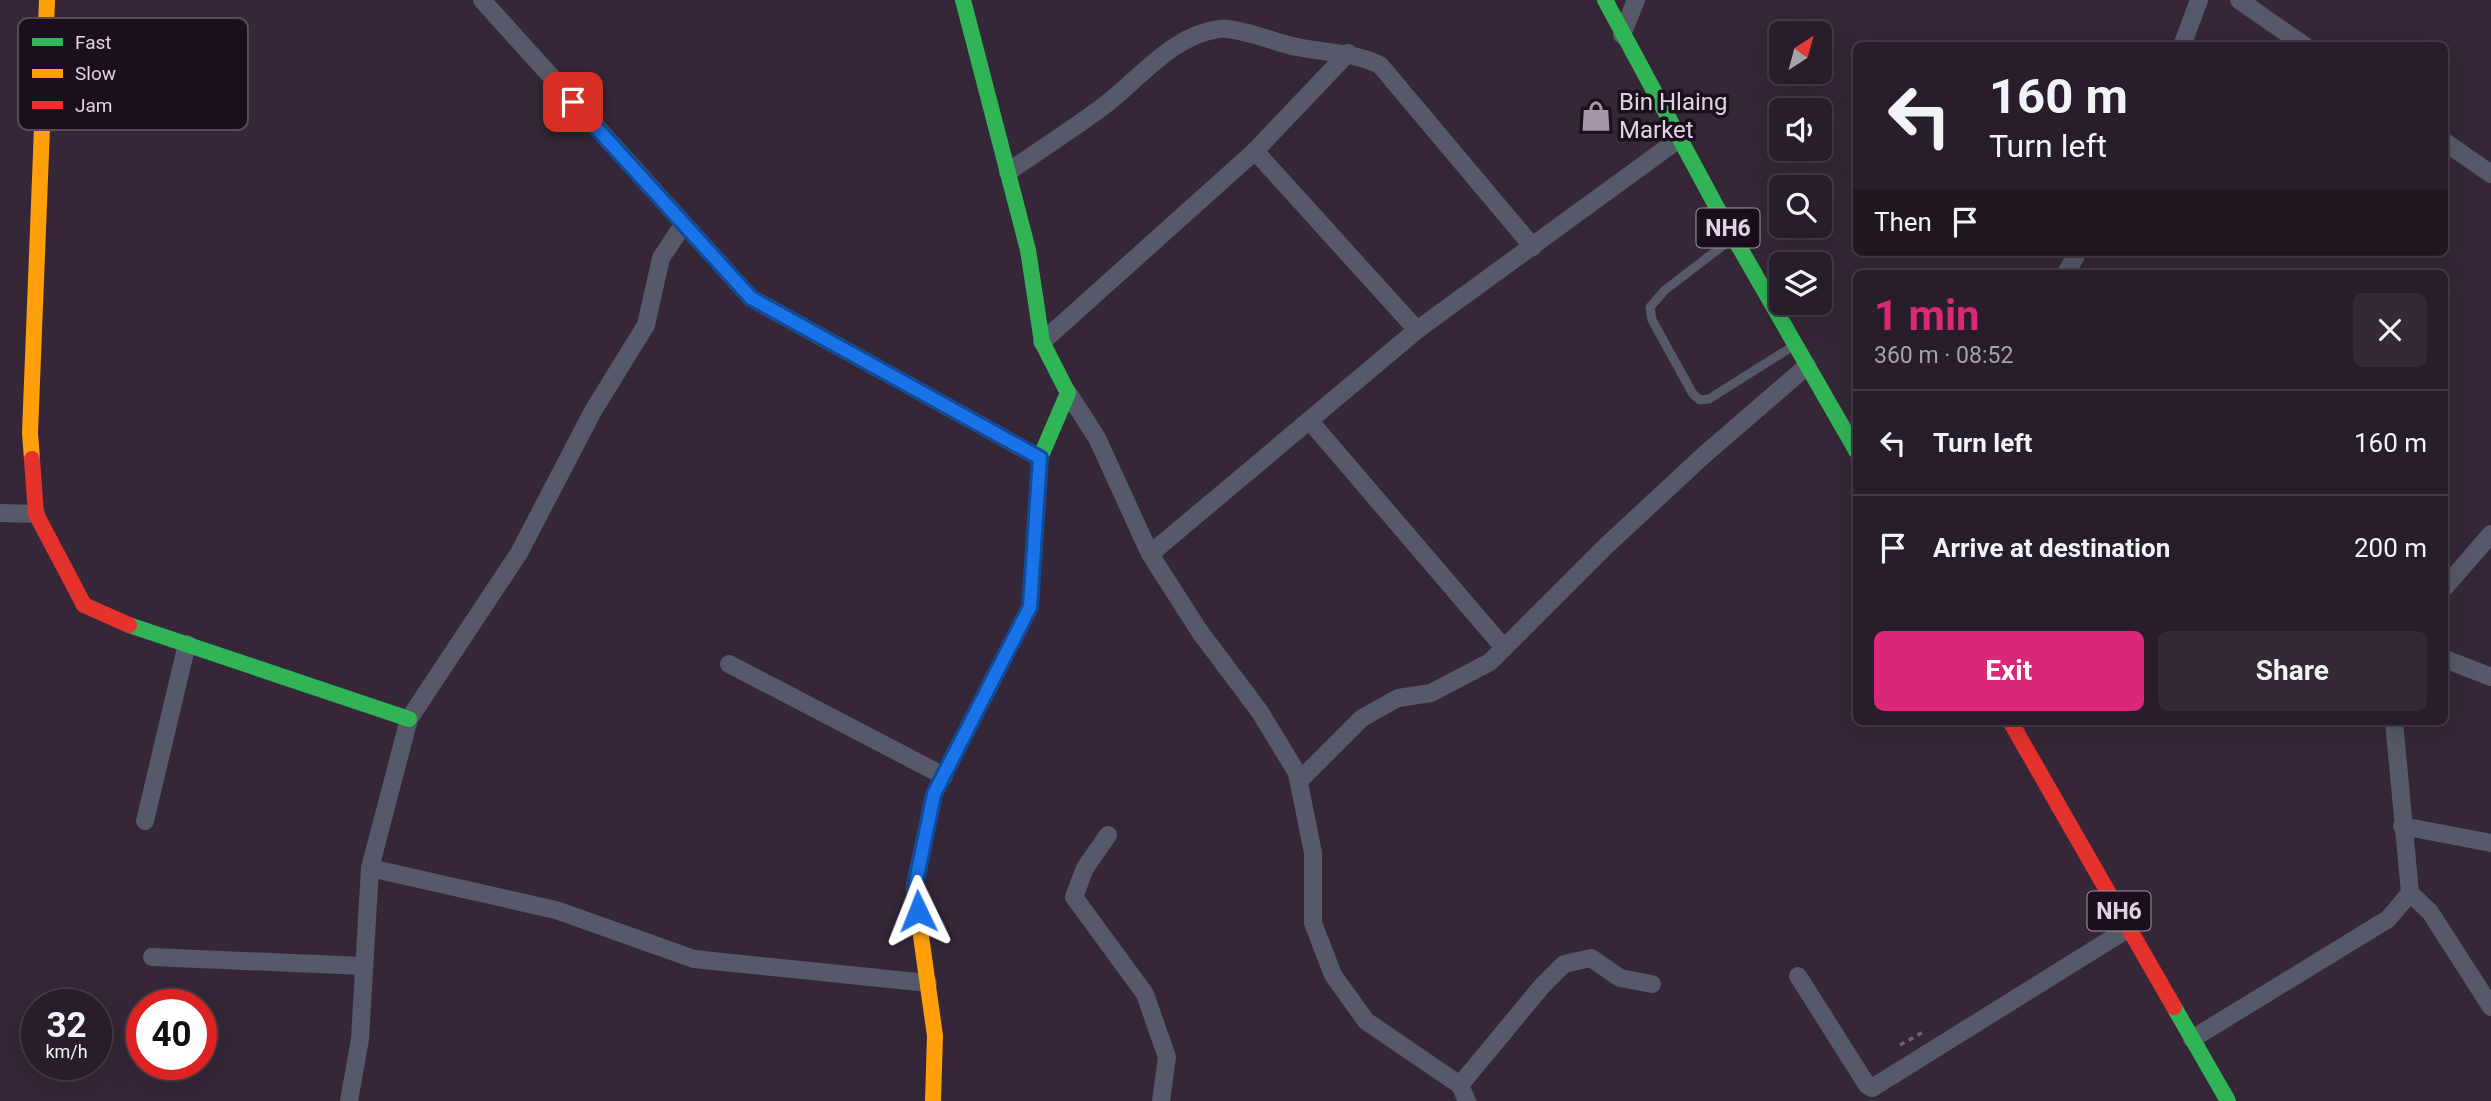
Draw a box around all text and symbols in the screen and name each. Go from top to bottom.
legend [18,18,248,130]
north arrow [1769,21,1832,84]
map controls [1769,21,1832,315]
text: Fast [75,31,112,54]
text: Slow [75,62,116,85]
text: 160 m [1989,68,2128,125]
icon: left [1874,70,1965,161]
pin [543,72,603,132]
icon: arrive [554,83,592,121]
place label: Bin Hlaing Market [1619,88,1728,144]
text: Jam [75,94,112,117]
button: sound [1769,98,1832,161]
shop icon: Bin Hlaing Market [1579,99,1613,133]
text: Turn left [1989,127,2107,165]
button: search [1769,175,1832,238]
icon: arrive [1946,203,1984,241]
text: Then [1874,207,1932,237]
road number: NH6 [1696,208,1760,247]
button: layers [1769,252,1832,315]
text: 1 min [1874,291,1980,340]
button: close [2353,293,2427,367]
text: 360 m · 08:52 [1874,342,2013,369]
icon: left [1874,424,1912,462]
text: Turn left [1933,428,2032,458]
text: 160 m [2354,428,2427,458]
icon: arrive [1874,529,1912,567]
text: Arrive at destination [1933,533,2170,563]
text: 200 m [2354,533,2427,563]
button: Exit [1874,631,2144,711]
button: Share [2158,631,2427,711]
position arrow [881,874,955,948]
road number: NH6 [2088,891,2150,930]
speed limit sign: 40 [126,989,217,1080]
text: 32 [46,1005,87,1046]
text: km/h [45,1041,88,1062]

